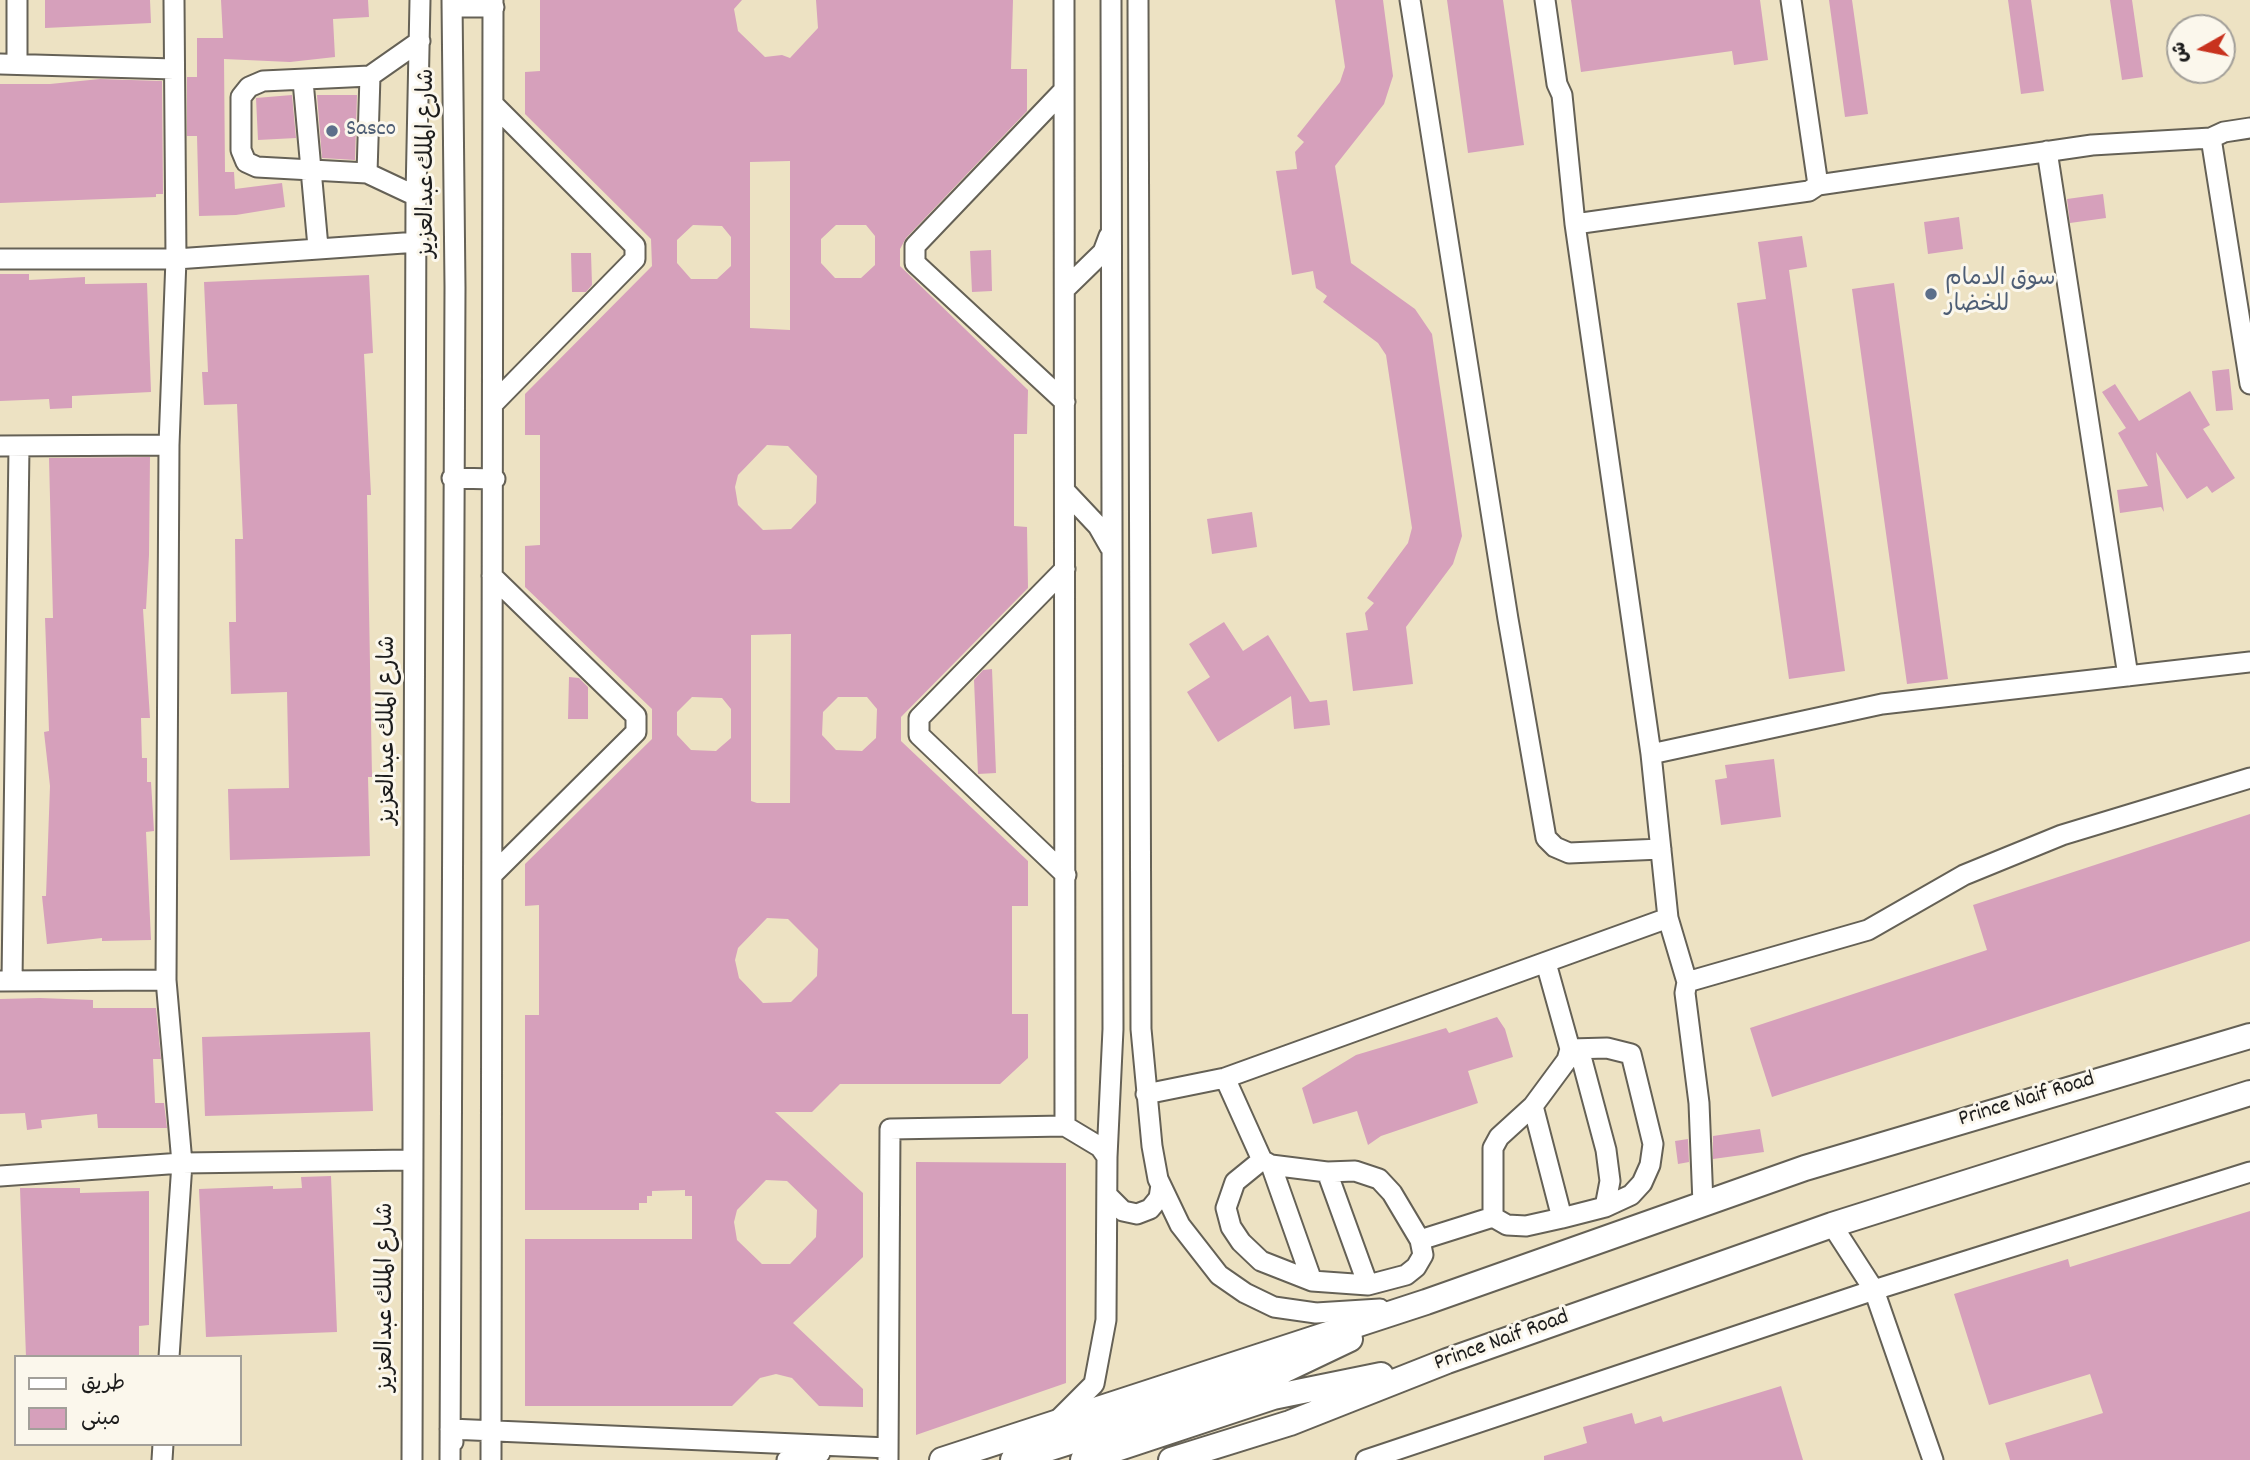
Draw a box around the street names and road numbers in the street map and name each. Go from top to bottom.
street label: شارع الملك عبدالعزيز [415,68,443,258]
street label: شارع الملك عبدالعزيز [376,635,404,825]
street label: Prince Naif Road [1955,1067,2099,1135]
street label: شارع الملك عبدالعزيز [374,1202,402,1392]
street label: Prince Naif Road [1431,1305,1573,1379]

